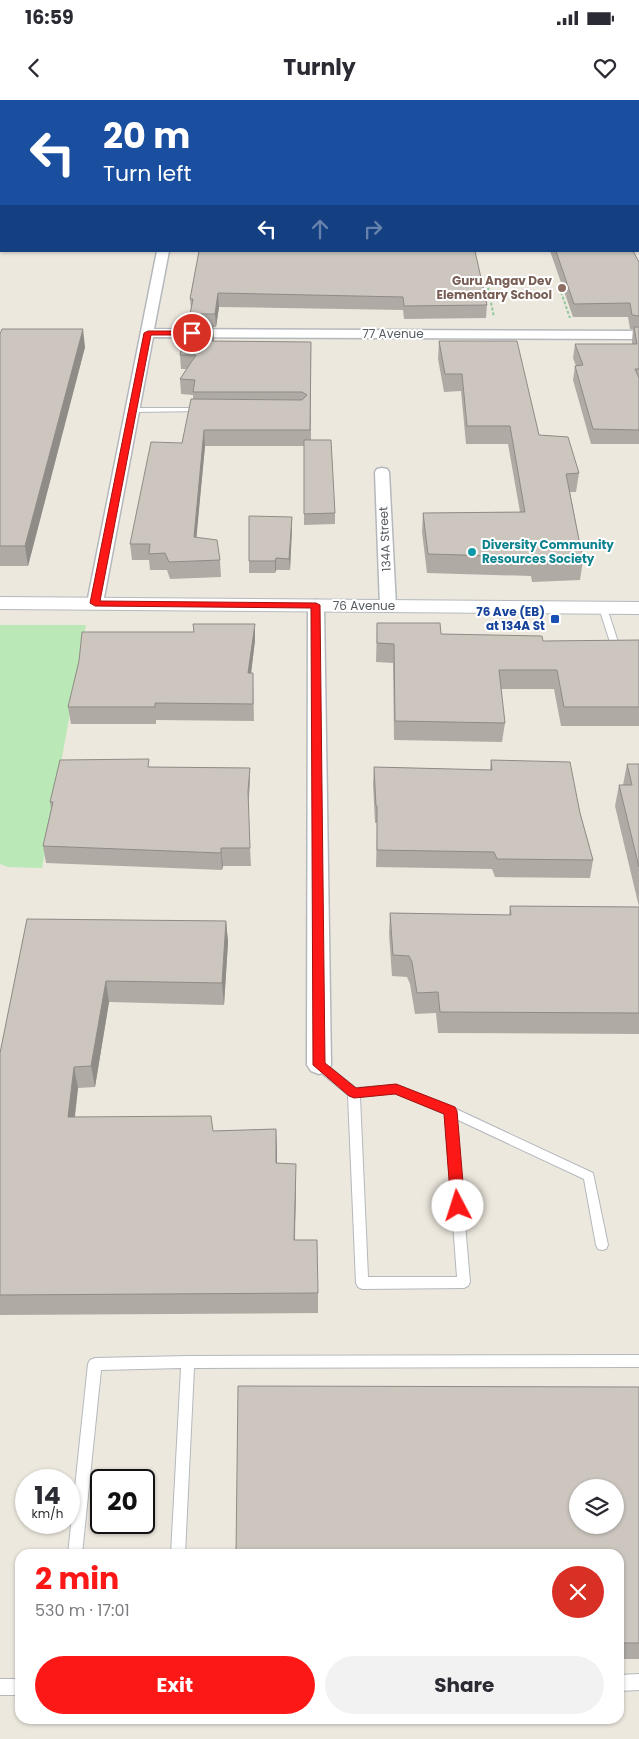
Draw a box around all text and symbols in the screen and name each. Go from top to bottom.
text: 16:59 [25,4,74,31]
text: Turnly [283,52,356,83]
icon: back [20,54,48,82]
icon: heart [591,54,619,82]
text: 20 m [103,111,190,160]
icon: left [20,120,85,185]
text: Turn left [103,158,191,189]
icon: left [253,215,281,243]
icon: ahead [306,215,334,243]
icon: right [359,215,387,243]
place label: Guru Angav Dev Elementary School [437,272,552,303]
marker: Guru Angav Dev Elementary School [556,282,568,294]
pin [171,312,213,354]
icon: arrive [178,319,206,347]
street label: 77 Avenue [362,325,424,342]
street label: 134A Street [374,506,395,572]
place label: Diversity Community Resources Society [482,536,614,567]
marker: Diversity Community Resources Society [466,546,478,558]
street label: 76 Avenue [333,597,395,614]
place label: 76 Ave (EB) at 134A St [476,603,545,634]
marker: 76 Ave (EB) at 134A St [549,613,561,625]
position arrow [431,1179,483,1231]
speed limit sign: 20 [90,1469,155,1534]
text: 14 [34,1478,61,1513]
map controls [569,1479,624,1534]
button: layers [569,1479,624,1534]
text: km/h [32,1505,63,1522]
text: 2 min [35,1557,119,1600]
button: close [552,1566,604,1618]
text: 530 m · 17:01 [35,1599,130,1622]
button: Exit [35,1656,315,1714]
button: Share [325,1656,604,1714]

